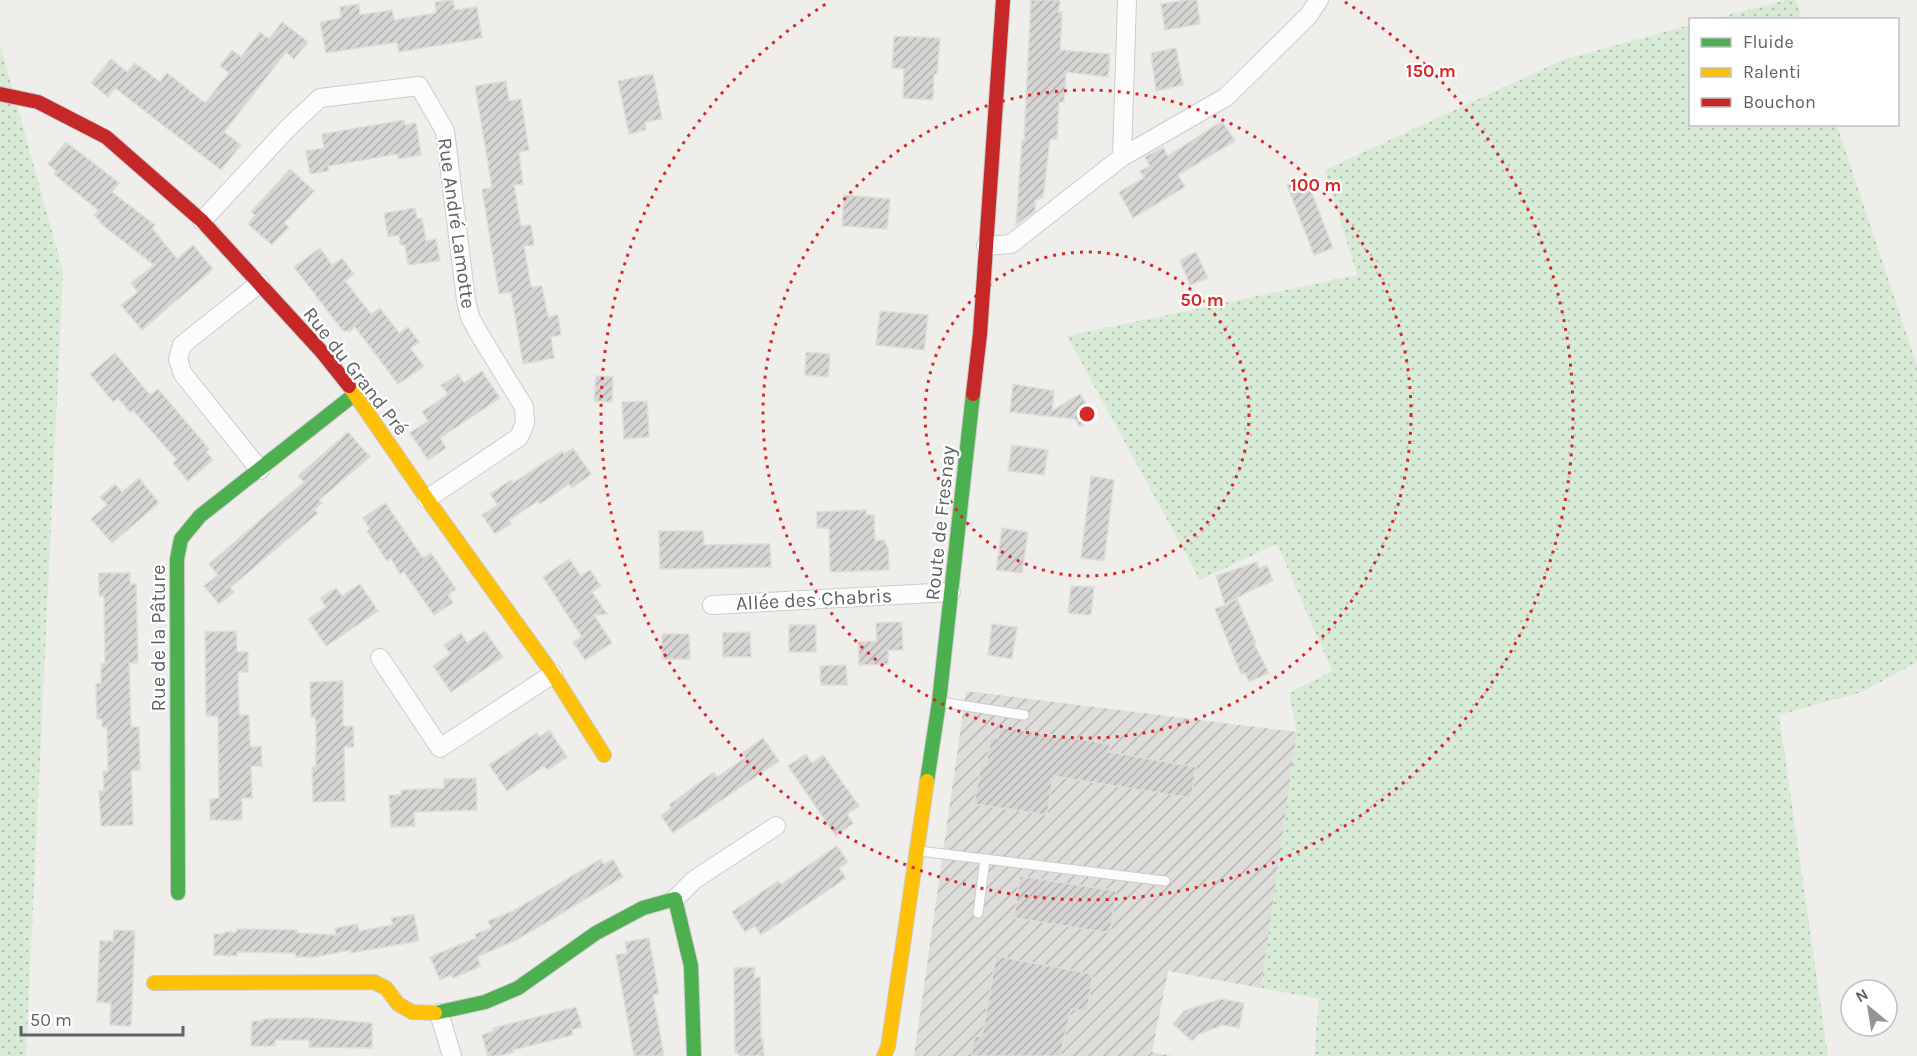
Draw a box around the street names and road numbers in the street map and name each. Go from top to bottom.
street label: Rue André Lamotte [433,136,480,310]
street label: Rue du Grand Pré [298,303,413,440]
street label: Route de Fresnay [921,444,960,602]
street label: Rue de la Pâture [147,565,170,711]
street label: Allée des Chabris [735,584,893,615]

